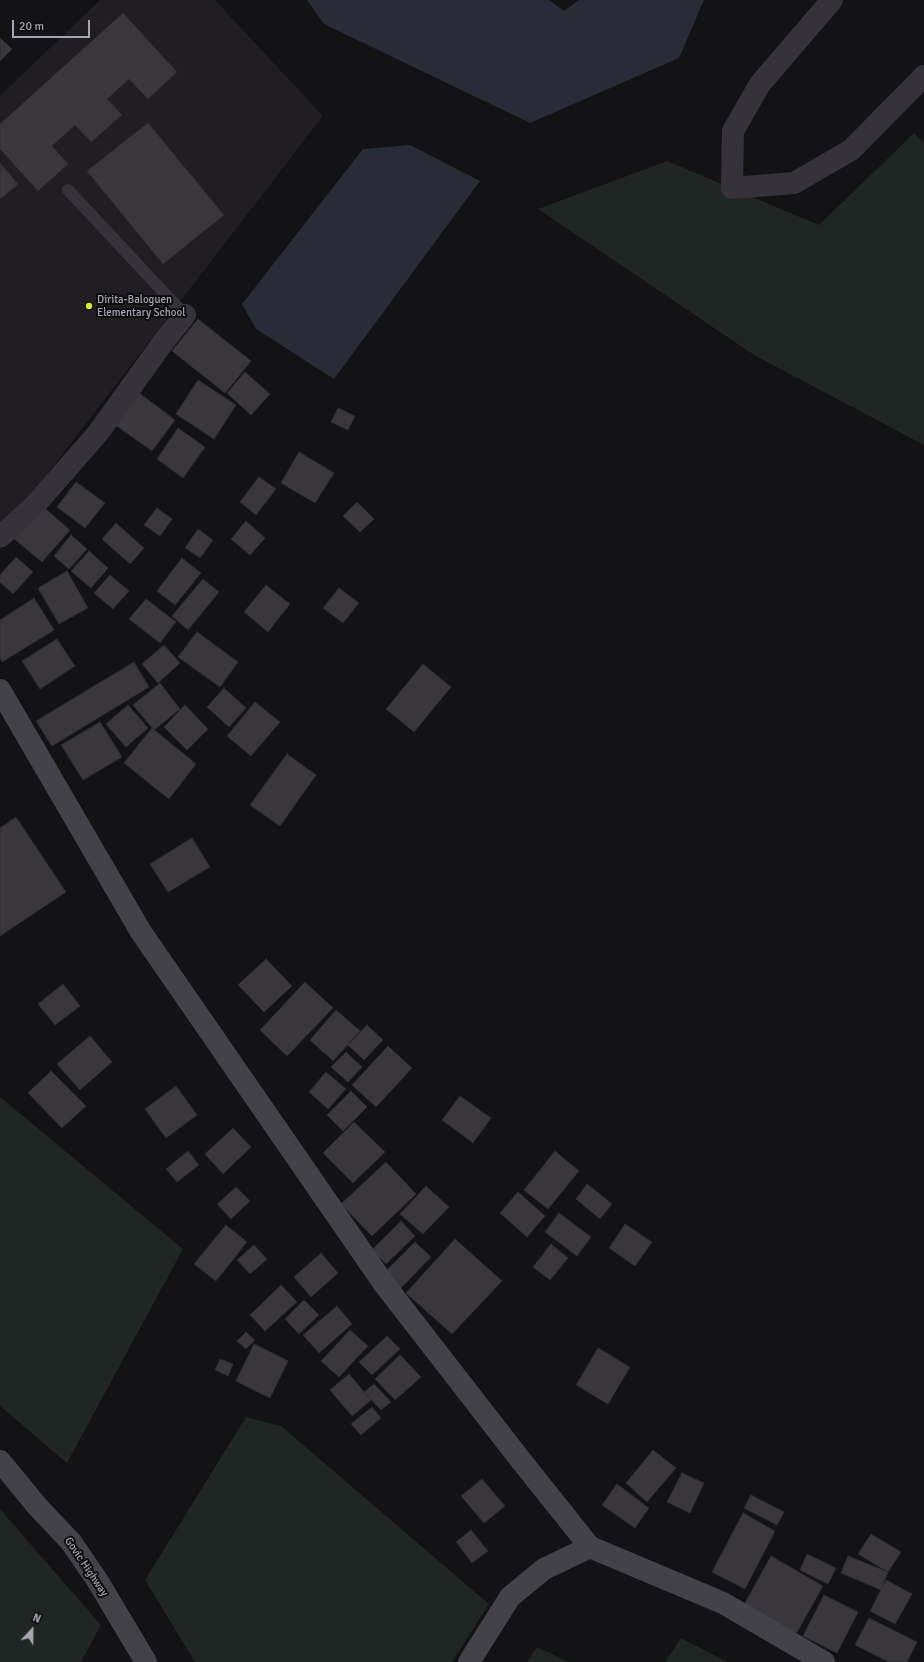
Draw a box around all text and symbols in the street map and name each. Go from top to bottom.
scale bar [14,12,92,38]
text: 20 m [19,19,44,34]
place label: Dirita-Baloguen Elementary School [97,293,185,319]
marker: Dirita-Baloguen Elementary School [84,301,94,311]
street label: Govic Highway [61,1535,111,1599]
north arrow [12,1610,52,1650]
text: N [31,1611,43,1626]

